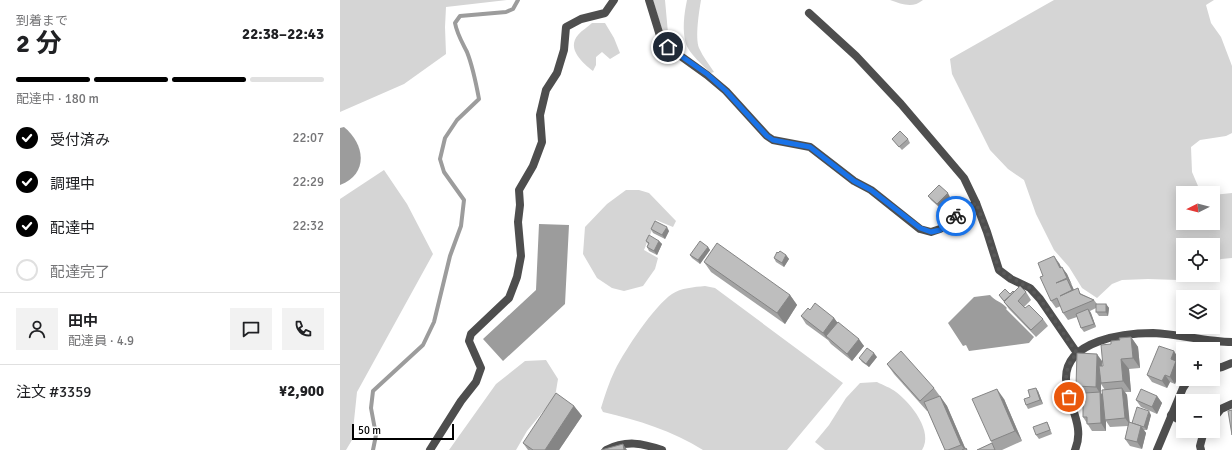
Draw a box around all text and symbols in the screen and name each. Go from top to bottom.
text: 到着まで [16,13,68,29]
text: 22:38–22:43 [242,25,324,43]
text: 2 分 [16,28,62,60]
pin [651,30,685,64]
icon: home [657,36,679,58]
text: 配達中 · 180 m [16,91,99,107]
icon: check [16,127,38,149]
text: 22:07 [292,130,324,146]
text: 受付済み [50,131,110,149]
icon: check [16,171,38,193]
text: 22:29 [292,174,324,190]
text: 調理中 [50,175,95,193]
north arrow [1176,186,1220,230]
map controls [1176,186,1220,438]
courier [936,196,976,236]
icon: bike [945,205,967,227]
icon: check [16,215,38,237]
text: 22:32 [292,218,324,234]
text: 配達中 [50,219,95,237]
button: locate [1176,238,1220,282]
text: 配達完了 [50,263,110,281]
button: layers [1176,290,1220,334]
button: person [16,308,58,350]
button: chat [230,308,272,350]
button: phone [282,308,324,350]
text: 田中 [68,312,98,330]
text: 配達員 · 4.9 [68,333,134,349]
button: + [1176,342,1220,386]
pin [1052,380,1086,414]
text: ¥2,900 [279,382,324,400]
text: 注文 #3359 [16,383,91,401]
icon: bag [1058,386,1080,408]
button: − [1176,394,1220,438]
scale bar [352,422,454,441]
text: 50 m [358,424,381,437]

